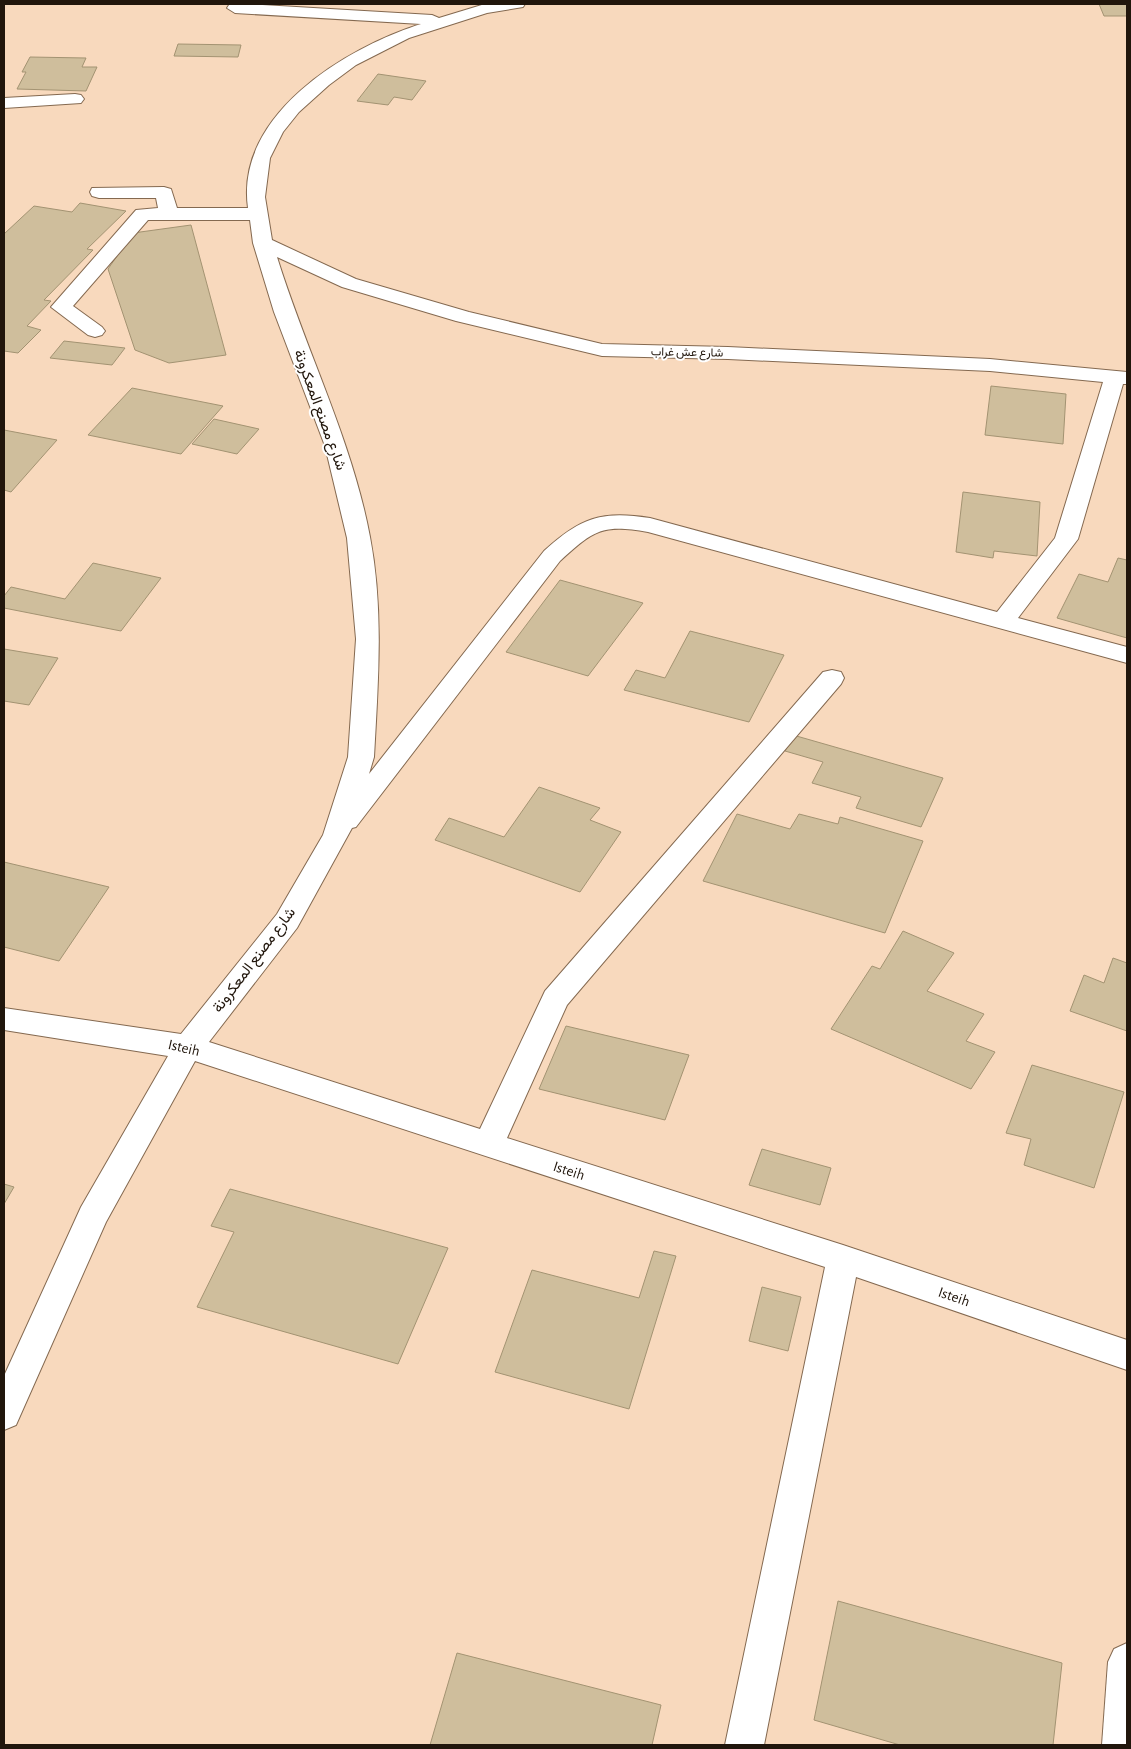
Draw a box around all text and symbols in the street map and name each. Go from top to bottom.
street label: شارع عش غراب [651,345,723,362]
street label: شارع مصنع المعكرونة [288,348,349,473]
street label: شارع مصنع المعكرونة [210,905,301,1017]
street label: Isteih [167,1037,201,1059]
street label: Isteih [551,1159,587,1183]
street label: Isteih [936,1285,972,1309]

